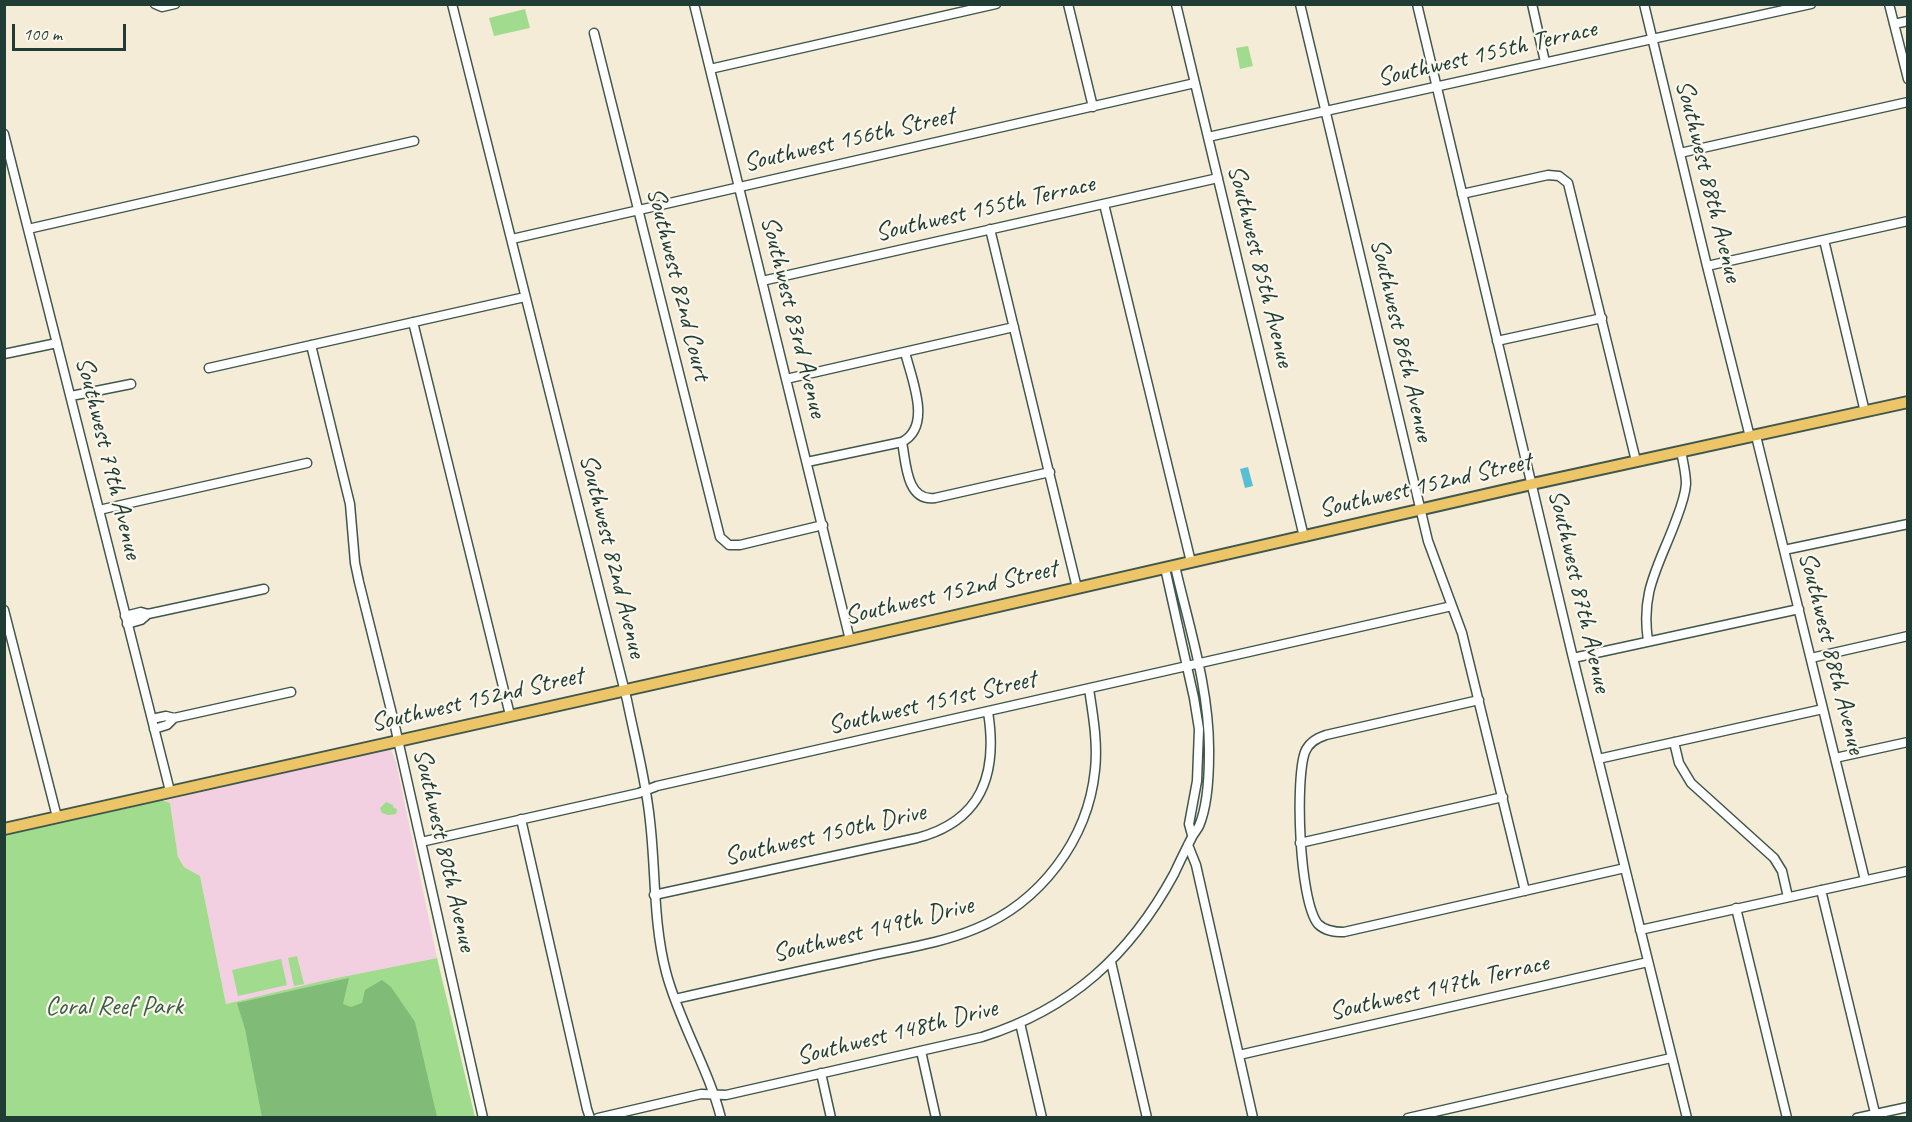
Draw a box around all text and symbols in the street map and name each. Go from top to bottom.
scale bar [15,12,129,50]
street label: Southwest 155th Terrace [1374,14,1600,94]
text: 100 m [23,23,62,45]
street label: Southwest 88th Avenue [1668,77,1748,285]
street label: Southwest 156th Street [740,101,958,179]
street label: Southwest 85th Avenue [1220,162,1300,370]
street label: Southwest 155th Terrace [872,169,1098,249]
street label: Southwest 82nd Court [639,184,717,384]
street label: Southwest 83rd Avenue [753,213,833,421]
street label: Southwest 86th Avenue [1363,236,1439,444]
street label: Southwest 79th Avenue [68,354,148,562]
street label: Southwest 152nd Street [1316,446,1534,526]
street label: Southwest 82nd Avenue [572,451,652,661]
street label: Southwest 87th Avenue [1541,487,1617,695]
street label: Southwest 88th Avenue [1791,549,1871,757]
street label: Southwest 152nd Street [842,553,1060,633]
street label: Southwest 152nd Street [368,660,586,740]
street label: Southwest 151st Street [825,664,1039,742]
street label: Southwest 80th Avenue [406,746,482,954]
street label: Southwest 150th Drive [721,797,929,873]
street label: Southwest 149th Drive [769,890,977,970]
street label: Southwest 147th Terrace [1326,948,1552,1028]
park label: Coral Reef Park [45,991,183,1023]
street label: Southwest 148th Drive [793,993,1001,1073]

